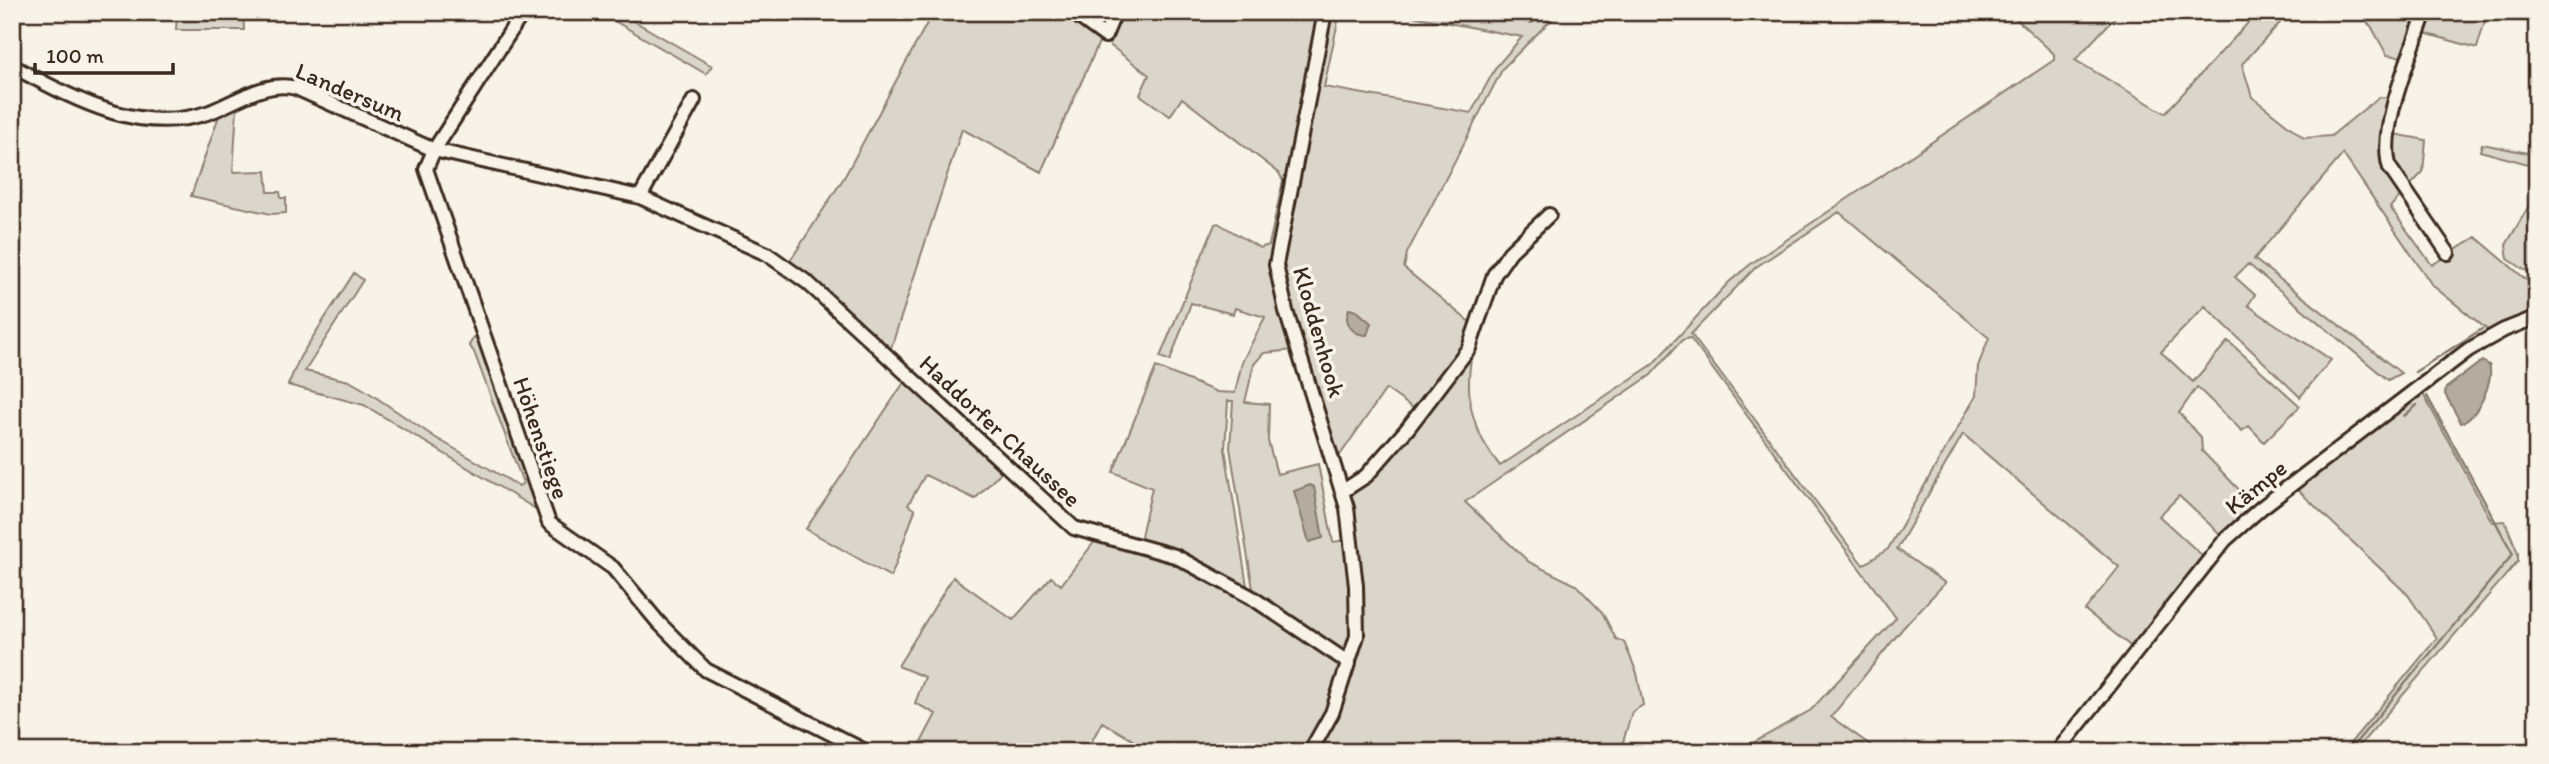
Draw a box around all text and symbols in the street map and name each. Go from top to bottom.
scale bar [35,32,173,76]
text: 100 m [46,43,104,68]
street label: Landersum [291,56,409,127]
street label: Kloddenhook [1287,263,1352,401]
street label: Haddorfer Chaussee [914,348,1087,513]
street label: Höhenstiege [507,373,576,503]
street label: Kämpe [2219,453,2293,520]

